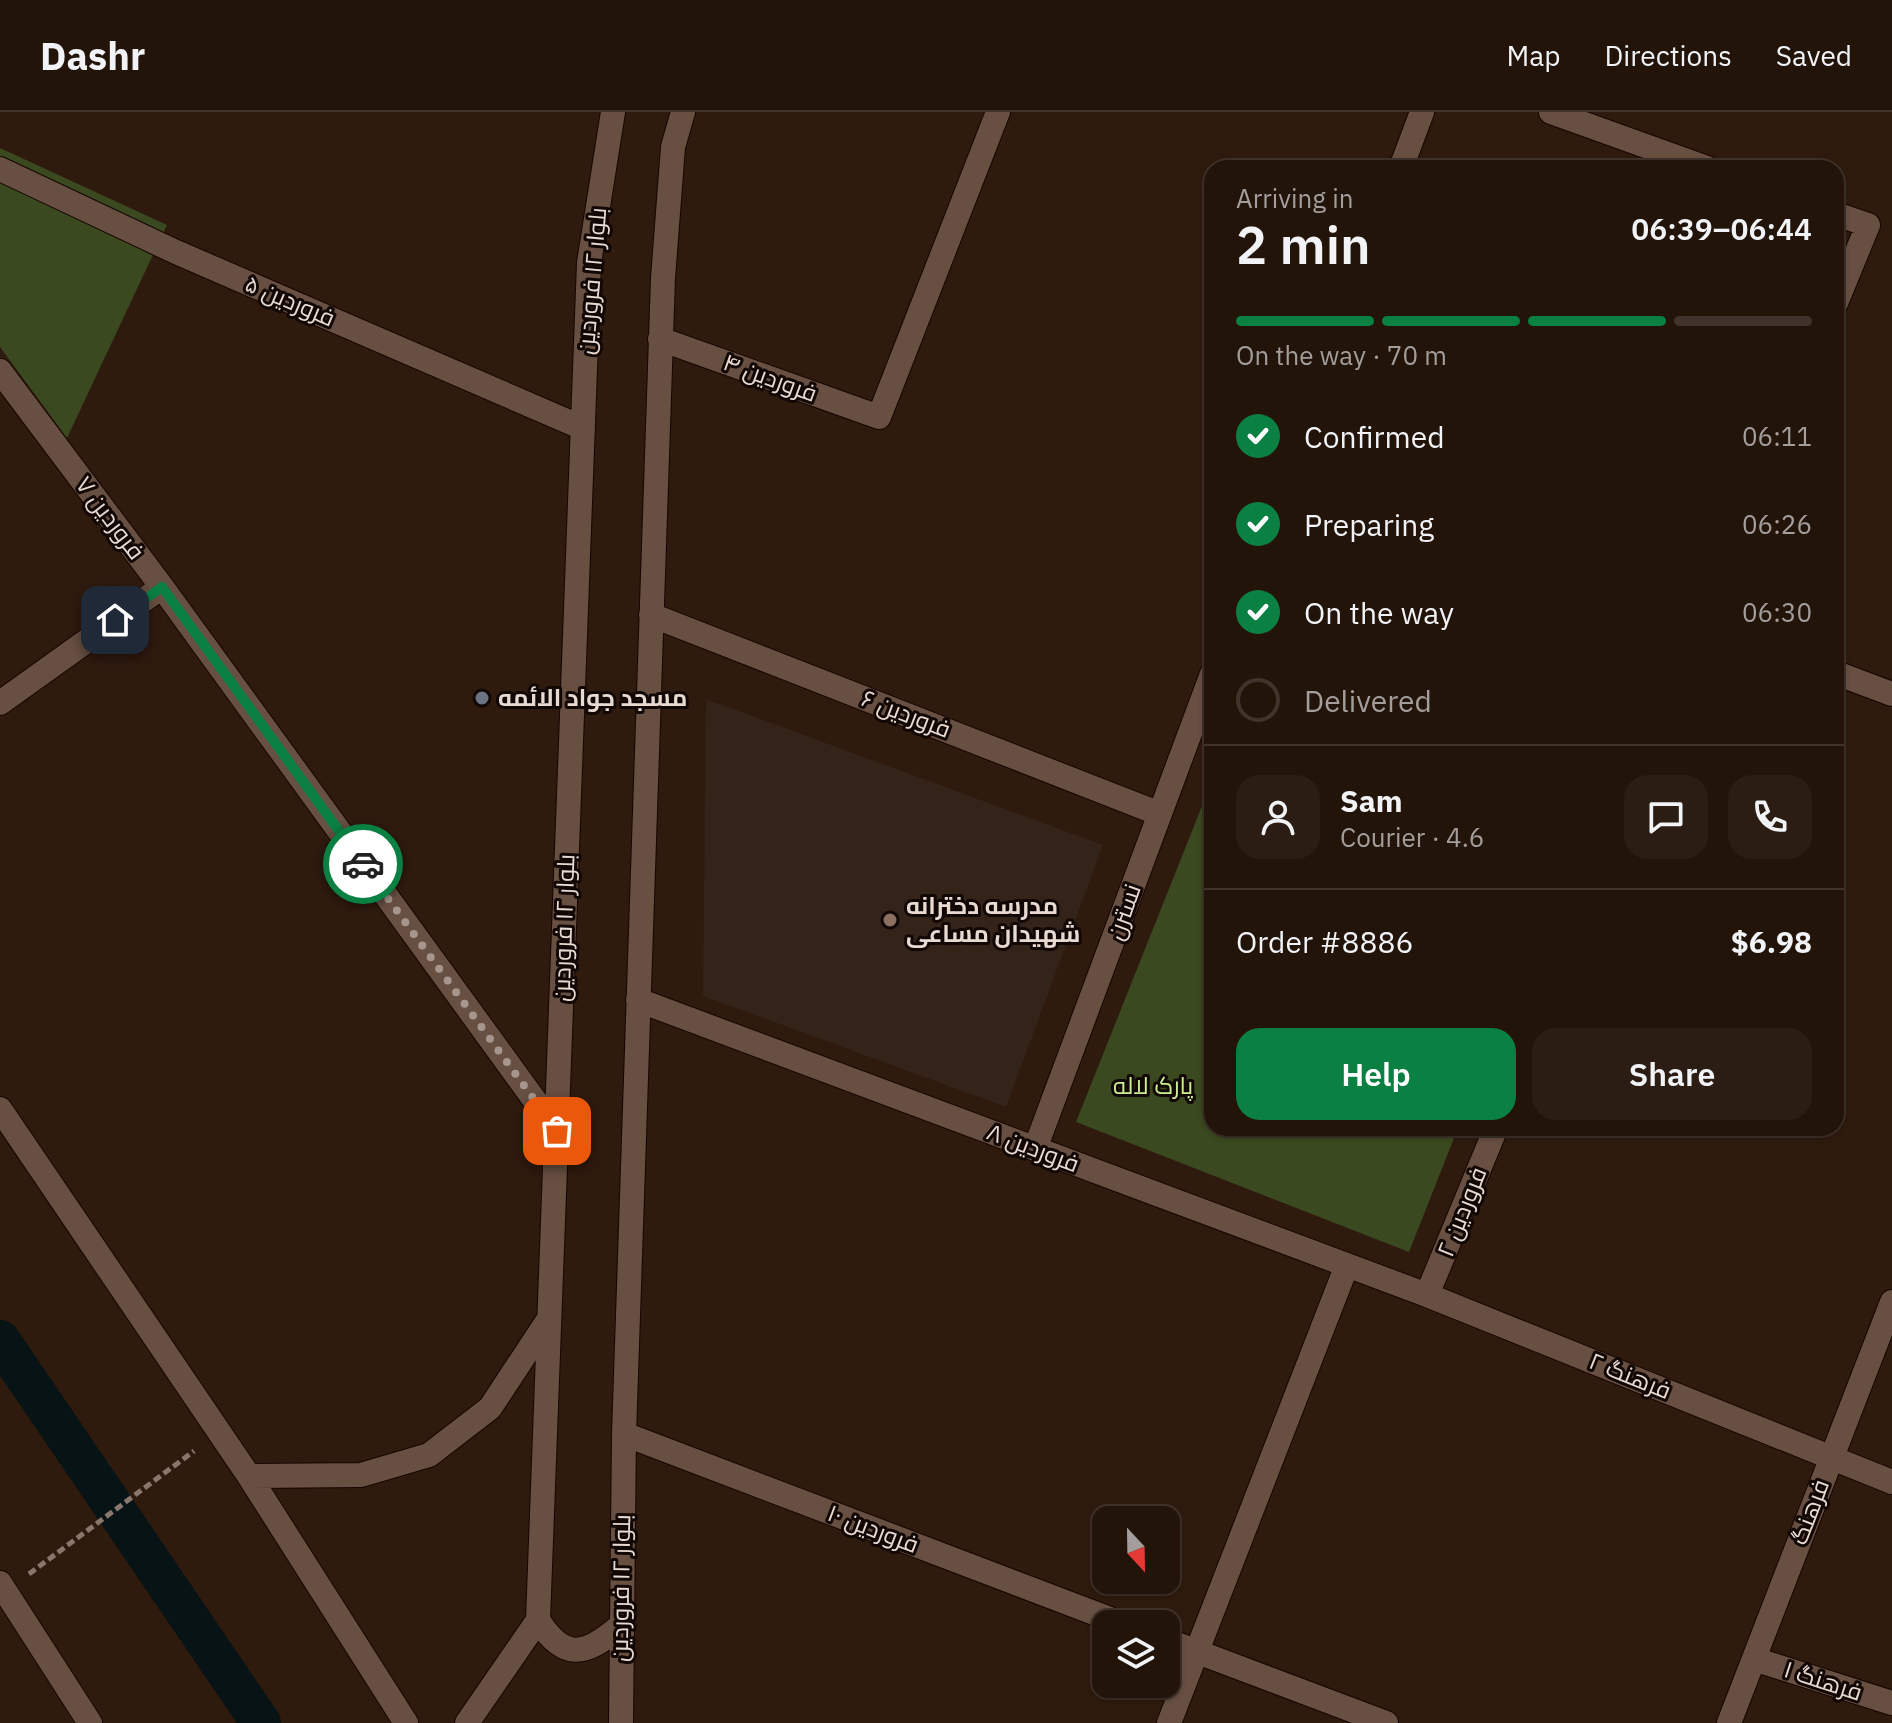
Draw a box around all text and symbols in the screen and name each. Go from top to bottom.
text: Dashr [40,31,145,80]
text: Map [1506,37,1560,74]
text: Directions [1604,37,1732,74]
text: Saved [1776,37,1852,74]
text: Arriving in [1236,181,1353,215]
street label: بلوار ۱۲ فروردین [569,206,613,356]
text: 06:39–06:44 [1631,209,1812,248]
text: 2 min [1236,211,1371,278]
street label: فروردین ۵ [241,267,340,333]
text: On the way · 70 m [1236,338,1447,372]
street label: فروردین ۴ [719,345,822,409]
icon: check [1236,414,1280,458]
text: Confirmed [1304,417,1445,456]
text: 06:11 [1742,419,1812,453]
street label: فروردین ۷ [69,469,153,566]
icon: check [1236,502,1280,546]
text: Preparing [1304,505,1434,544]
text: 06:26 [1742,507,1812,541]
pin [81,586,149,654]
icon: check [1236,590,1280,634]
text: On the way [1304,593,1454,632]
text: 06:30 [1742,595,1812,629]
icon: home [93,598,137,642]
place label: مسجد جواد الائمه [498,681,687,713]
street label: فروردین ۶ [857,681,956,745]
text: Delivered [1304,681,1432,720]
marker: مسجد جواد الائمه [473,689,491,707]
button: person [1236,775,1320,859]
button: chat [1624,775,1708,859]
button: phone [1728,775,1812,859]
text: Sam [1340,781,1403,820]
text: Courier · 4.6 [1340,820,1484,854]
courier [323,824,403,904]
icon: car [341,842,385,886]
street label: بلوار ۱۲ فروردین [544,854,582,1002]
street label: نسترن [1098,879,1148,944]
place label: مدرسه دخترانه شهیدان مساعی [906,889,1080,949]
marker: مدرسه دخترانه شهیدان مساعی [881,911,899,929]
text: Order #8886 [1236,922,1413,961]
text: $6.98 [1731,922,1812,961]
button: Help [1236,1028,1516,1120]
button: Share [1532,1028,1812,1120]
park label: پارک لاله [1113,1069,1194,1102]
pin [523,1097,591,1165]
icon: bag [535,1109,579,1153]
street label: فروردین ۸ [983,1115,1084,1179]
street label: فروردین ۲ [1429,1162,1494,1261]
street label: فرهنگ ۲ [1585,1344,1676,1406]
street label: فرهنگ [1782,1474,1836,1549]
street label: فروردین ۱۰ [823,1496,923,1560]
north arrow [1092,1506,1180,1594]
map controls [1092,1506,1180,1698]
street label: بلوار ۱۲ فروردین [603,1514,637,1662]
button: layers [1092,1610,1180,1698]
street label: فرهنگ ۱ [1780,1652,1867,1708]

